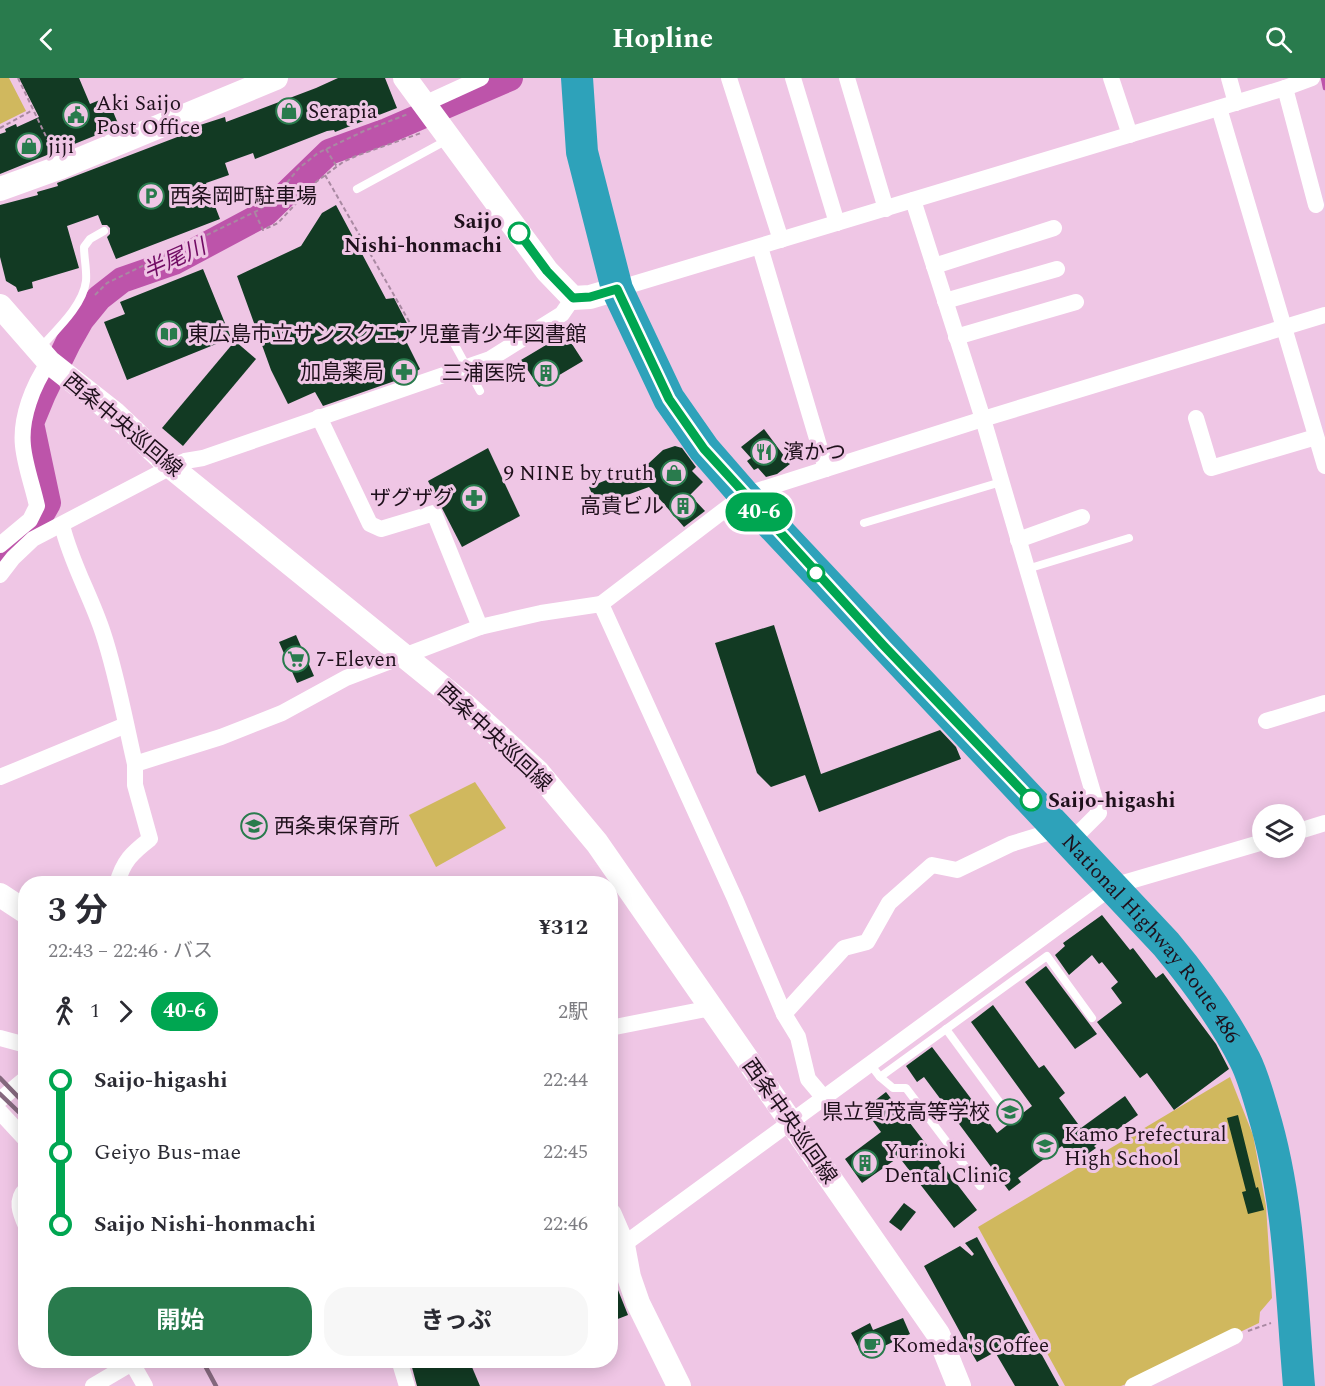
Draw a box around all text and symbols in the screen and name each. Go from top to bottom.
text: Hopline [612,18,713,60]
icon: back [30,23,63,56]
icon: search [1262,23,1295,56]
place label: Aki Saijo Post Office [96,88,200,144]
shop icon: Serapia [274,96,304,126]
place label: Serapia [308,96,378,128]
public building icon: Aki Saijo Post Office [61,100,91,130]
shop icon: jiji [14,131,44,161]
place label: jiji [48,131,74,163]
parking icon: 西条岡町駐車場 [136,181,166,211]
place label: 西条岡町駐車場 [170,181,317,213]
place label: Saijo Nishi-honmachi [344,206,502,262]
marker: Saijo Nishi-honmachi [508,222,530,244]
water label: 半尾川 [138,230,213,288]
library icon: 東広島市立サンスクエア児童青少年図書館 [154,319,184,349]
place label: 東広島市立サンスクエア児童青少年図書館 [188,319,587,351]
place label: 加島薬局 [300,357,384,389]
pharmacy icon: 加島薬局 [389,357,419,387]
place label: 三浦医院 [442,358,526,390]
building icon: 三浦医院 [531,358,561,388]
street label: 西条中央巡回線 [56,366,189,485]
restaurant icon: 濱かつ [749,437,779,467]
place label: 濱かつ [783,437,846,469]
place label: 9 NINE by truth [503,458,654,490]
shop icon: 9 NINE by truth [659,458,689,488]
place label: ザグザグ [370,483,454,515]
pharmacy icon: ザグザグ [459,483,489,513]
place label: 高貴ビル [580,491,664,523]
building icon: 高貴ビル [668,491,698,521]
line badge: 40-6 [717,492,801,532]
text: 40-6 [737,496,781,528]
unlabelled marker [807,564,825,582]
supermarket icon: 7-Eleven [281,644,311,674]
place label: 7-Eleven [316,644,397,676]
street label: 西条中央巡回線 [430,676,559,800]
place label: Saijo-higashi [1048,785,1176,817]
marker: Saijo-higashi [1020,789,1042,811]
map controls [1252,804,1306,858]
button: layers [1252,804,1306,858]
school or university icon: 西条東保育所 [239,811,269,841]
place label: 西条東保育所 [274,811,400,843]
street label: National Highway Route 486 [1053,827,1248,1050]
text: 3 分 [48,886,108,936]
text: ¥312 [539,911,588,944]
text: 22:43 – 22:46 · バス [48,936,213,966]
icon: walk [48,995,81,1028]
icon: forward [109,995,142,1028]
text: 40-6 [163,995,206,1027]
text: 1 [90,996,100,1026]
text: 2駅 [558,997,588,1027]
street label: 西条中央巡回線 [734,1052,844,1191]
text: Saijo-higashi [94,1064,228,1097]
text: 22:44 [543,1065,588,1095]
place label: 県立賀茂高等学校 [822,1097,990,1129]
school or university icon: 県立賀茂高等学校 [995,1097,1025,1127]
place label: Kamo Prefectural High School [1064,1119,1227,1175]
school or university icon: Kamo Prefectural High School [1030,1131,1060,1161]
text: Geiyo Bus-mae [94,1136,241,1169]
place label: Yurinoki Dental Clinic [884,1136,1008,1192]
text: 22:45 [543,1137,588,1167]
building icon: Yurinoki Dental Clinic [850,1148,880,1178]
text: Saijo Nishi-honmachi [94,1208,316,1241]
text: 22:46 [543,1209,588,1239]
button: 開始 [48,1287,312,1356]
button: きっぷ [324,1287,588,1356]
cafe icon: Komeda's Coffee [857,1330,887,1360]
place label: Komeda's Coffee [892,1330,1049,1362]

